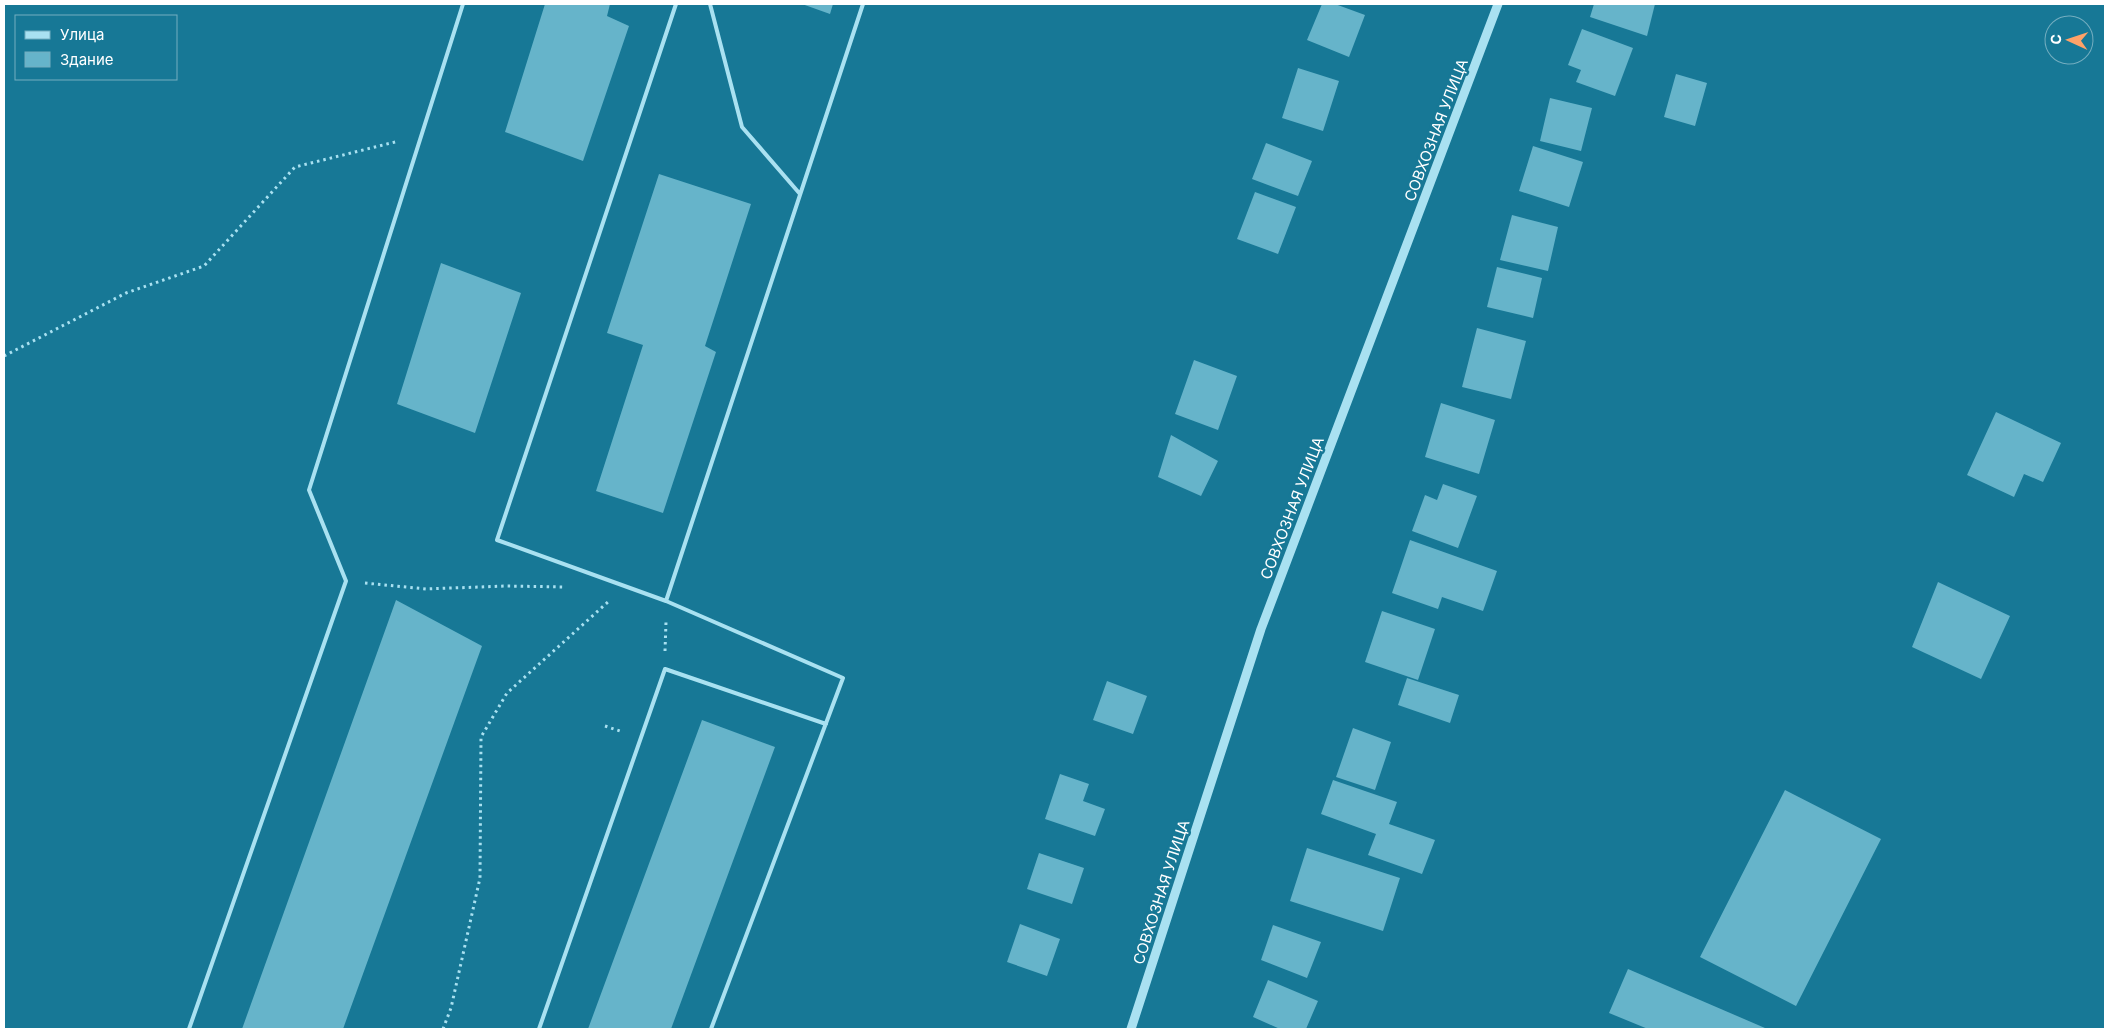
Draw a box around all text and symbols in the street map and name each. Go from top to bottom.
legend [15,15,178,80]
north arrow [2044,15,2094,65]
text: Улица [60,25,104,44]
text: С [2047,34,2064,45]
text: Здание [60,50,114,69]
street label: СОВХОЗНАЯ УЛИЦА [1400,56,1472,204]
street label: СОВХОЗНАЯ УЛИЦА [1256,434,1328,582]
street label: СОВХОЗНАЯ УЛИЦА [1129,817,1193,967]

